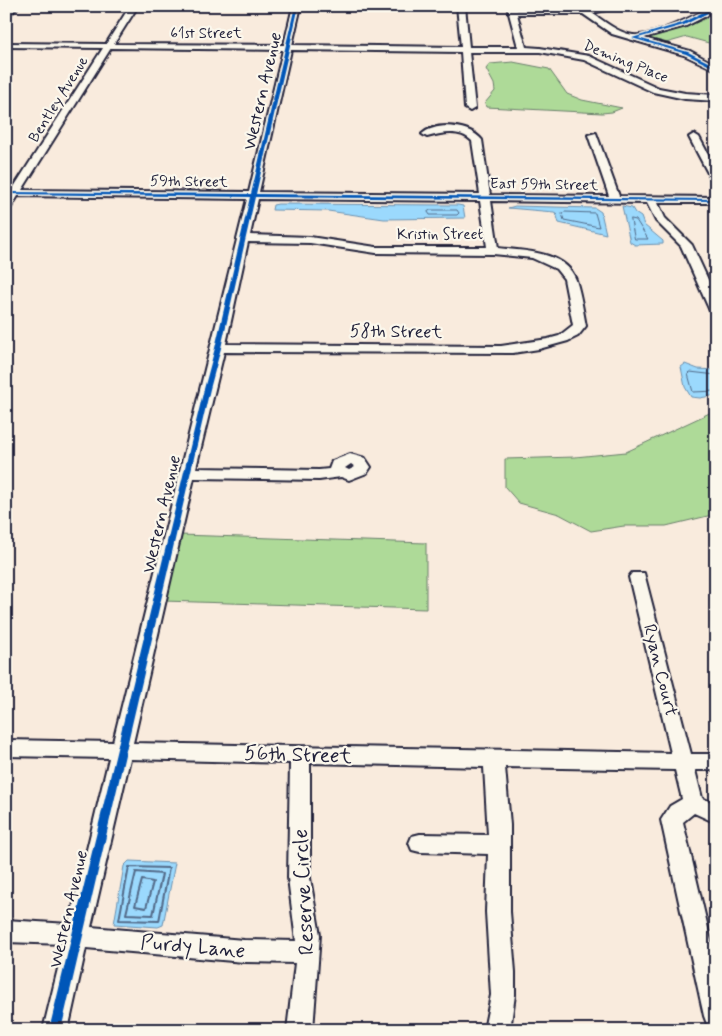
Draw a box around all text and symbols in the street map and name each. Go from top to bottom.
street label: 61st Street [170,24,242,44]
street label: Western Avenue [238,30,288,153]
street label: Deming Place [580,36,671,88]
street label: Bentley Avenue [24,53,93,146]
street label: 59th Street [150,171,228,193]
street label: East 59th Street [490,174,598,196]
street label: Kristin Street [397,225,483,245]
street label: 58th Street [350,319,443,345]
street label: Western Avenue [137,453,187,576]
street label: Ryan Court [637,622,683,719]
street label: 56th Street [244,739,353,771]
street label: Reserve Circle [287,828,321,956]
street label: Western Avenue [44,848,94,971]
street label: Purdy Lane [139,928,246,966]

